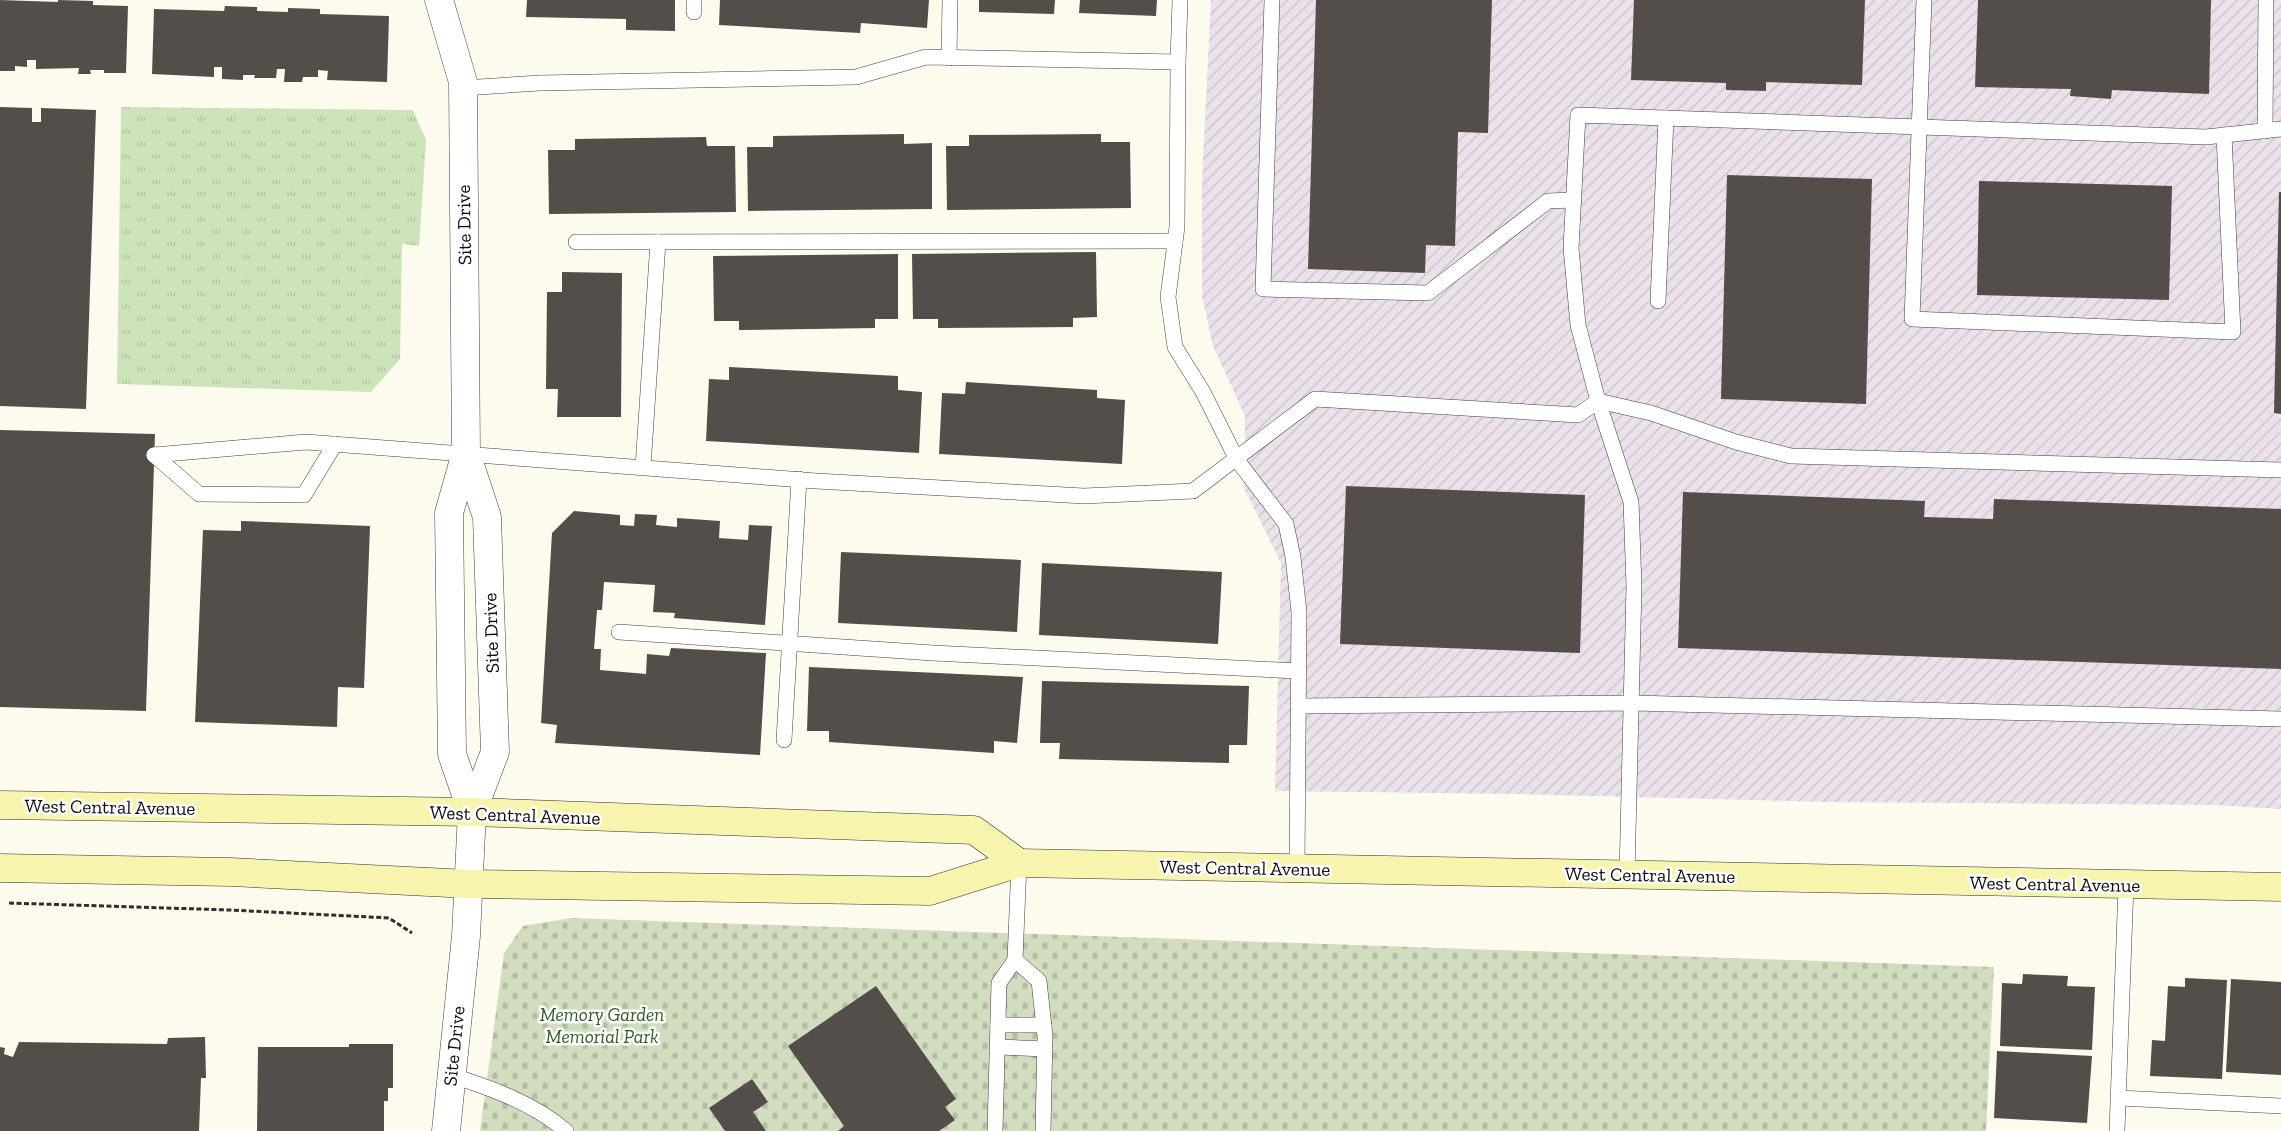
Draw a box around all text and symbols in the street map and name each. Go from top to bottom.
street label: Site Drive [452,185,476,265]
street label: Site Drive [478,592,504,674]
street label: West Central Avenue [24,794,196,820]
street label: West Central Avenue [429,801,601,829]
street label: West Central Avenue [1159,855,1331,881]
street label: West Central Avenue [1564,862,1736,888]
street label: West Central Avenue [1969,871,2141,897]
park label: Memory Garden Memorial Park [540,1003,664,1048]
street label: Site Drive [438,1005,470,1087]

